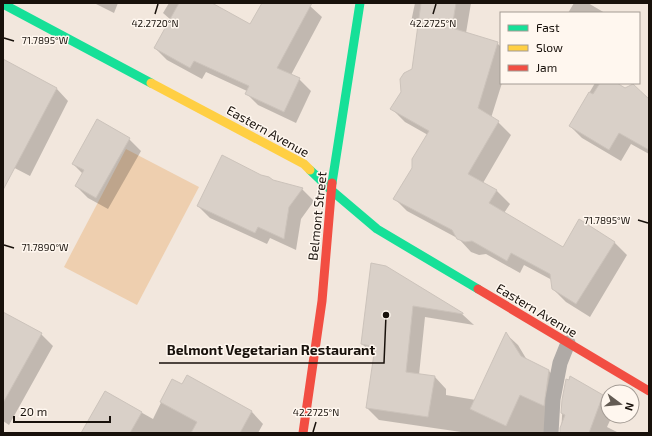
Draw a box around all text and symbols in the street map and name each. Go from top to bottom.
legend [500,12,640,84]
text: 42.2720°N [131,17,179,29]
text: 42.2725°N [410,17,456,29]
text: Fast [536,20,560,34]
text: 71.7895°W [22,34,69,46]
text: Slow [536,40,563,54]
text: Jam [536,60,557,74]
street label: Eastern Avenue [224,102,312,160]
street label: Belmont Street [304,171,330,261]
text: 71.7895°W [584,214,631,226]
text: 71.7890°W [21,241,69,253]
street label: Eastern Avenue [494,279,581,341]
callout: Belmont Vegetarian Restaurant [159,337,384,363]
text: Belmont Vegetarian Restaurant [167,341,376,358]
north arrow [600,384,640,424]
scale bar [14,398,110,424]
text: N [623,401,637,413]
text: 20 m [20,404,47,418]
text: 42.2725°N [293,406,339,418]

